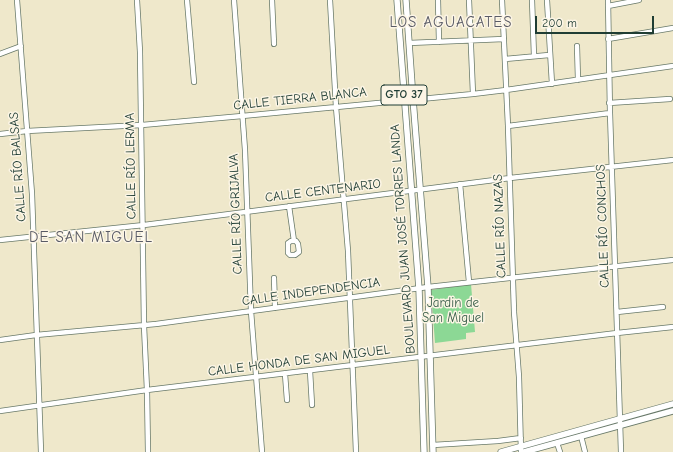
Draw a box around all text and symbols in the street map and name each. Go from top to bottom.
scale bar [537,8,656,34]
district label: LOS AGUACATES [389,14,513,32]
text: 200 m [542,16,577,30]
street label: CALLE TIERRA BLANCA [233,84,367,114]
road number: GTO 37 [381,85,427,105]
street label: CALLE RÍO BALSAS [6,112,30,222]
street label: CALLE RÍO LERMA [122,113,140,219]
street label: BOULEVARD JUAN JOSÉ TORRES LANDA [387,124,419,354]
street label: CALLE RÍO GRIJALVA [226,153,246,275]
street label: CALLE RÍO CONCHOS [593,164,613,288]
street label: CALLE RÍO NAZAS [490,174,510,278]
street label: CALLE CENTENARIO [264,176,382,206]
district label: DE SAN MIGUEL [29,229,153,247]
street label: CALLE INDEPENDENCIA [241,275,381,309]
park label: Jardin de San Miguel [422,295,484,326]
street label: CALLE HONDA DE SAN MIGUEL [207,342,391,380]

